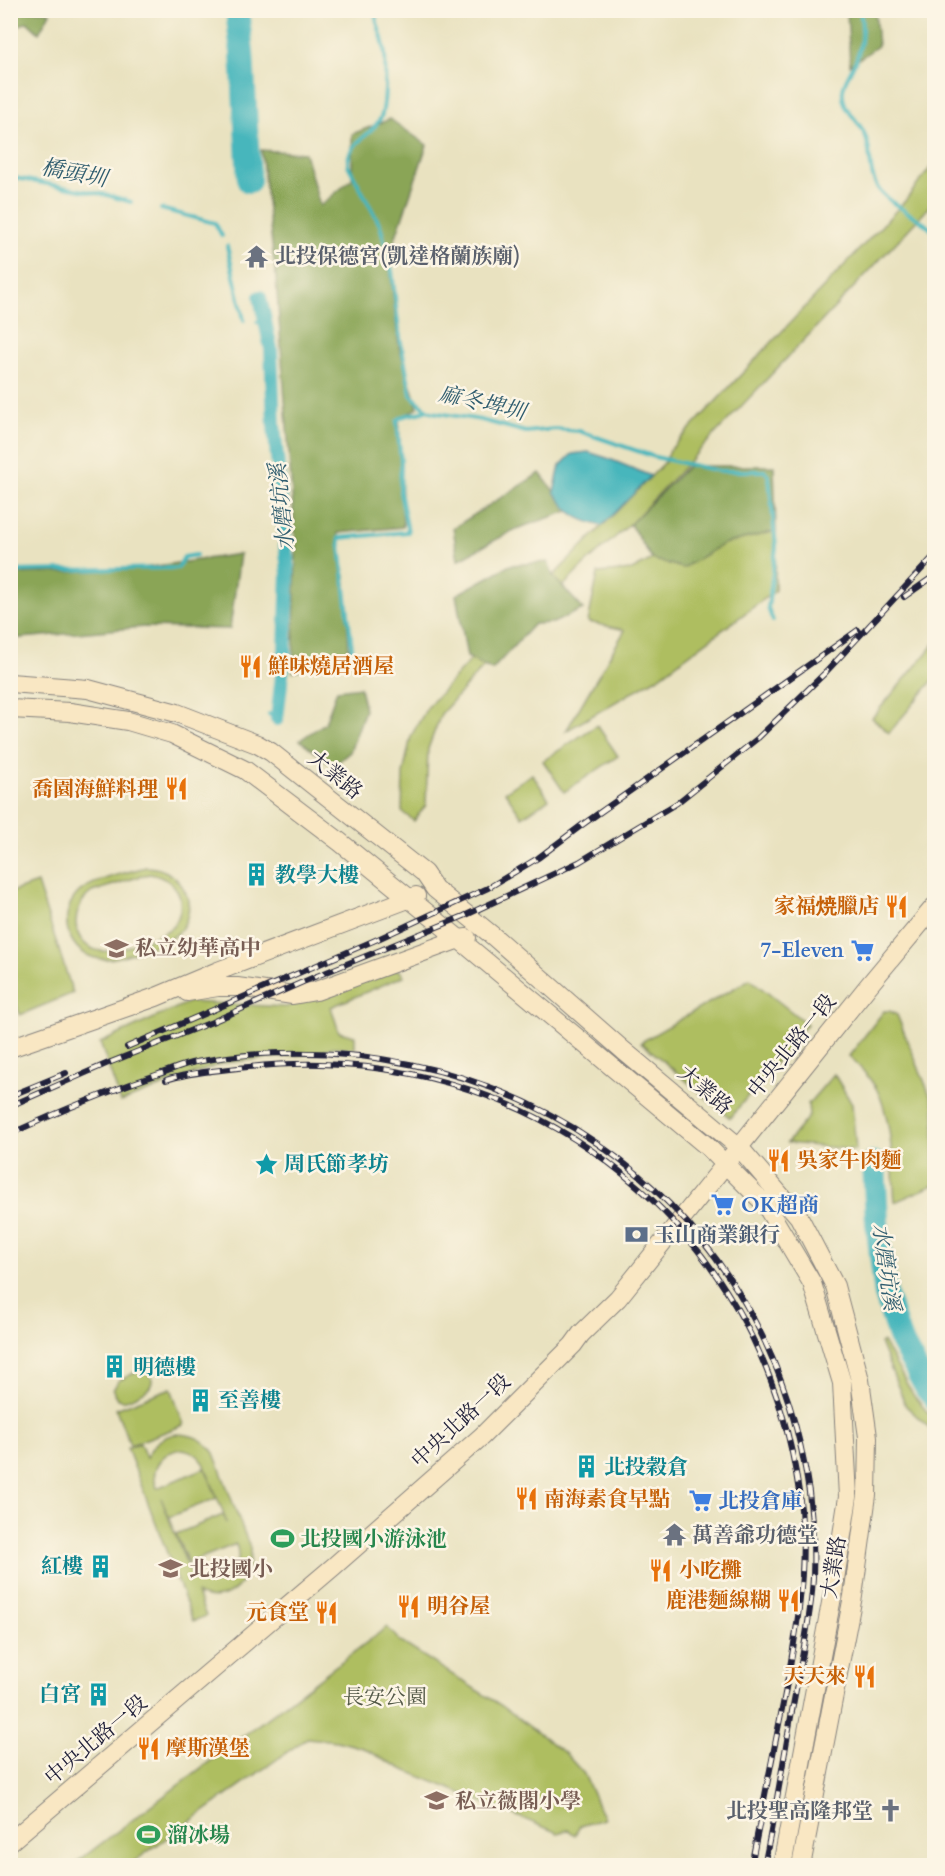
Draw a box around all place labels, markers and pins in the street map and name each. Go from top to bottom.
place label: 北投保德宮(凱達格蘭族廟) [275,242,520,271]
temple icon: 北投保德宮(凱達格蘭族廟) [244,243,270,269]
place label: 鮮味燒居酒屋 [268,652,394,681]
restaurant icon: 鮮味燒居酒屋 [237,653,263,679]
place label: 喬園海鮮料理 [32,775,158,804]
restaurant icon: 喬園海鮮料理 [163,776,189,802]
place label: 教學大樓 [275,861,359,890]
building icon: 教學大樓 [244,862,270,888]
place label: 家福焼臘店 [774,892,879,921]
restaurant icon: 家福焼臘店 [884,893,910,919]
place label: 私立幼華高中 [135,934,261,963]
school or university icon: 私立幼華高中 [104,935,130,961]
place label: 7-Eleven [760,936,845,965]
supermarket icon: 7-Eleven [849,937,875,963]
place label: 吳家牛肉麵 [797,1146,902,1175]
restaurant icon: 吳家牛肉麵 [766,1147,792,1173]
place label: 周氏節孝坊 [284,1150,389,1179]
place icon: 周氏節孝坊 [253,1151,279,1177]
place label: OK超商 [741,1191,819,1220]
supermarket icon: OK超商 [710,1192,736,1218]
place label: 玉山商業銀行 [654,1221,780,1250]
bank icon: 玉山商業銀行 [623,1222,649,1248]
place label: 明德樓 [133,1353,196,1382]
building icon: 明德樓 [102,1354,128,1380]
place label: 至善樓 [218,1386,281,1415]
building icon: 至善樓 [187,1387,213,1413]
place label: 北投穀倉 [604,1453,688,1482]
building icon: 北投穀倉 [573,1454,599,1480]
place label: 南海素食早點 [544,1485,670,1514]
restaurant icon: 南海素食早點 [513,1486,539,1512]
place label: 北投倉庫 [718,1487,802,1516]
supermarket icon: 北投倉庫 [687,1488,713,1514]
place label: 萬善爺功德堂 [692,1521,818,1550]
temple icon: 萬善爺功德堂 [661,1522,687,1548]
place label: 北投國小游泳池 [300,1525,447,1554]
sports icon: 北投國小游泳池 [269,1526,295,1552]
place label: 紅樓 [41,1552,83,1581]
building icon: 紅樓 [88,1553,114,1579]
place label: 北投國小 [189,1555,273,1584]
school or university icon: 北投國小 [158,1556,184,1582]
place label: 小吃攤 [679,1556,742,1585]
restaurant icon: 小吃攤 [648,1557,674,1583]
place label: 鹿港麵線糊 [666,1586,771,1615]
restaurant icon: 鹿港麵線糊 [776,1587,802,1613]
place label: 明谷屋 [427,1592,490,1621]
restaurant icon: 明谷屋 [396,1593,422,1619]
place label: 元食堂 [246,1598,309,1627]
restaurant icon: 元食堂 [314,1599,340,1625]
place label: 天天來 [783,1662,846,1691]
restaurant icon: 天天來 [851,1663,877,1689]
place label: 白宮 [39,1680,81,1709]
building icon: 白宮 [86,1681,112,1707]
place label: 摩斯漢堡 [166,1734,250,1763]
restaurant icon: 摩斯漢堡 [135,1735,161,1761]
place label: 私立薇閣小學 [455,1787,581,1816]
school or university icon: 私立薇閣小學 [424,1788,450,1814]
place label: 北投聖高隆邦堂 [726,1797,873,1826]
church icon: 北投聖高隆邦堂 [878,1798,904,1824]
place label: 溜冰場 [167,1821,230,1850]
sports icon: 溜冰場 [136,1822,162,1848]

